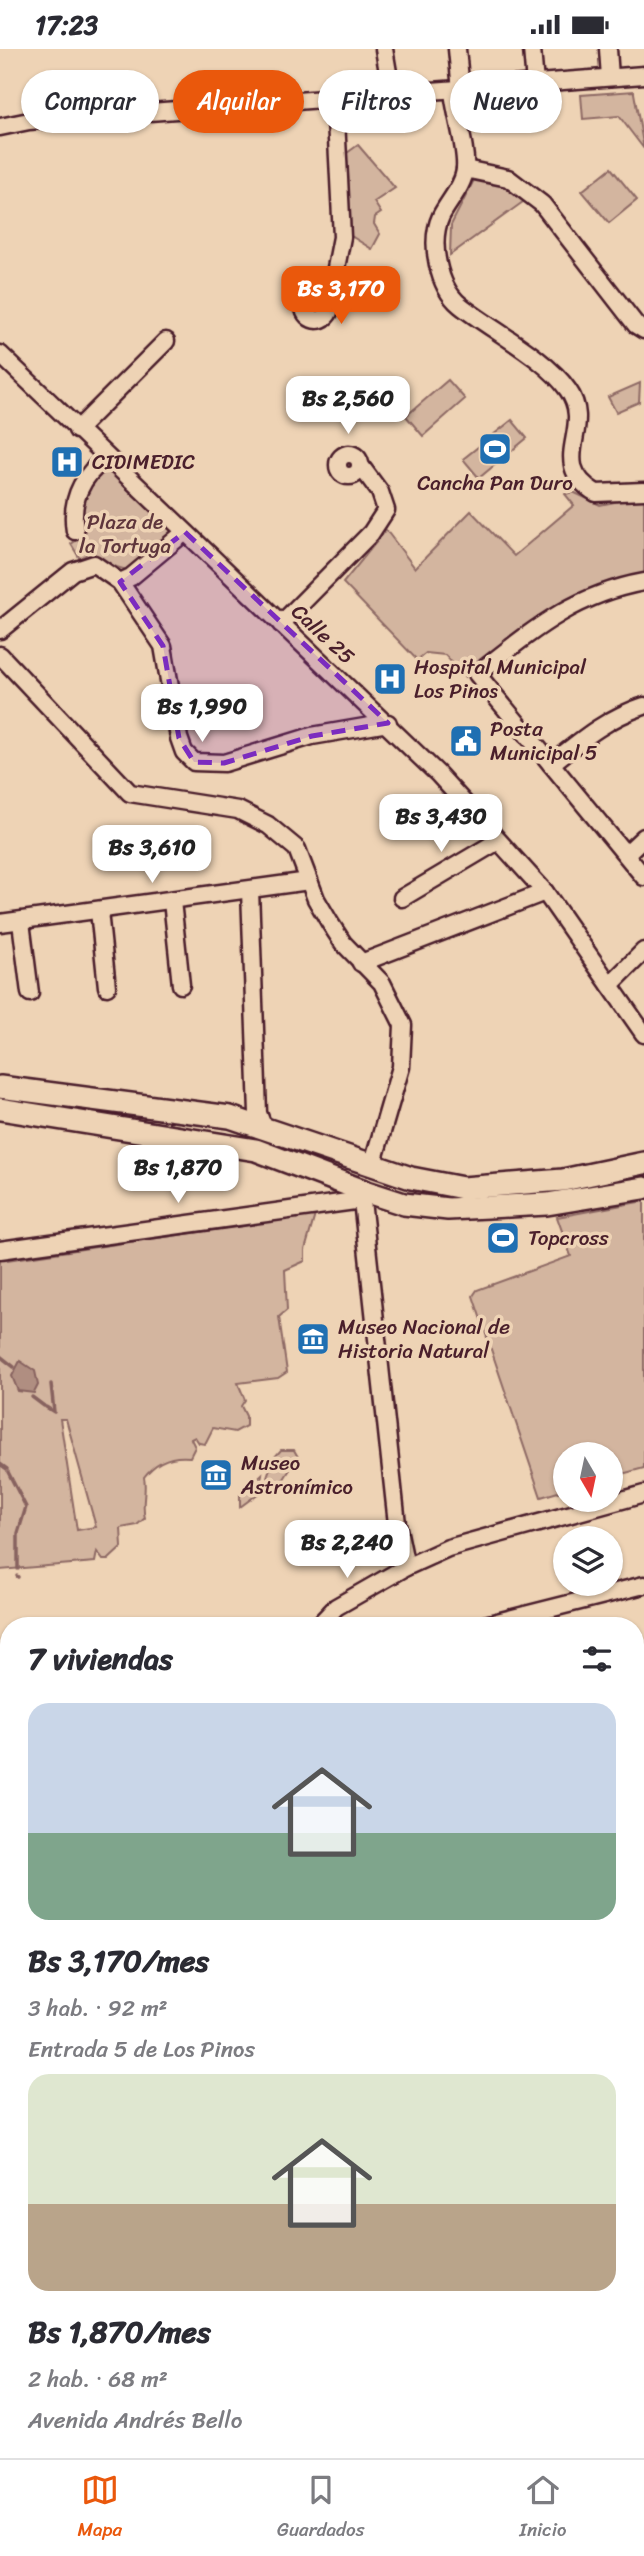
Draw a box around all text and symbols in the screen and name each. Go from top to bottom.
text: 17:23 [35,2,98,48]
chip: Comprar [21,70,159,133]
chip: Alquilar [173,70,304,133]
chip: Filtros [318,70,436,133]
chip: Nuevo [450,70,562,133]
pin: Bs 3,170 [269,267,413,326]
text: Bs 3,170 [297,268,385,309]
pin: Bs 2,560 [276,377,420,436]
text: Bs 2,560 [302,378,394,419]
sports icon: Cancha Pan Duro [476,430,514,468]
hospital icon: CIDIMEDIC [48,443,86,481]
place label: CIDIMEDIC [92,443,195,481]
place label: Cancha Pan Duro [417,464,573,502]
park label: Plaza de la Tortuga [79,503,171,565]
street label: Calle 25 [282,594,364,674]
place label: Hospital Municipal Los Pinos [414,648,587,710]
hospital icon: Hospital Municipal Los Pinos [371,660,409,698]
pin: Bs 1,990 [130,685,274,744]
text: Bs 1,990 [157,686,247,727]
place label: Posta Municipal 5 [490,710,598,772]
public building icon: Posta Municipal 5 [447,722,485,760]
pin: Bs 3,430 [369,795,513,854]
text: Bs 3,430 [395,796,487,837]
pin: Bs 3,610 [80,825,224,885]
text: Bs 3,610 [108,827,196,868]
pin: Bs 1,870 [106,1145,250,1205]
text: Bs 1,870 [134,1147,222,1188]
sports icon: Topcross [484,1219,522,1257]
place label: Topcross [528,1219,609,1257]
place label: Museo Nacional de Historia Natural [338,1308,510,1370]
museum icon: Museo Nacional de Historia Natural [294,1320,332,1358]
north arrow [553,1442,623,1512]
map controls [553,1442,623,1596]
place label: Museo Astronímico [240,1444,353,1506]
museum icon: Museo Astronímico [197,1456,235,1494]
pin: Bs 2,240 [275,1521,419,1580]
text: Bs 2,240 [301,1522,393,1563]
button: layers [553,1526,623,1596]
text: 7 viviendas [28,1632,173,1686]
icon: filters [578,1640,616,1678]
icon: home [259,1749,385,1875]
text: Bs 3,170/mes [28,1934,209,1988]
text: 3 hab. · 92 m² [28,1988,168,2029]
text: Entrada 5 de Los Pinos [28,2029,255,2070]
icon: home [259,2120,385,2246]
text: Bs 1,870/mes [28,2305,211,2359]
text: 2 hab. · 68 m² [28,2359,168,2400]
text: Avenida Andrés Bello [28,2400,243,2441]
tab: Mapa [77,2471,122,2546]
tab: Guardados [277,2471,364,2546]
tab: Inicio [519,2471,567,2546]

